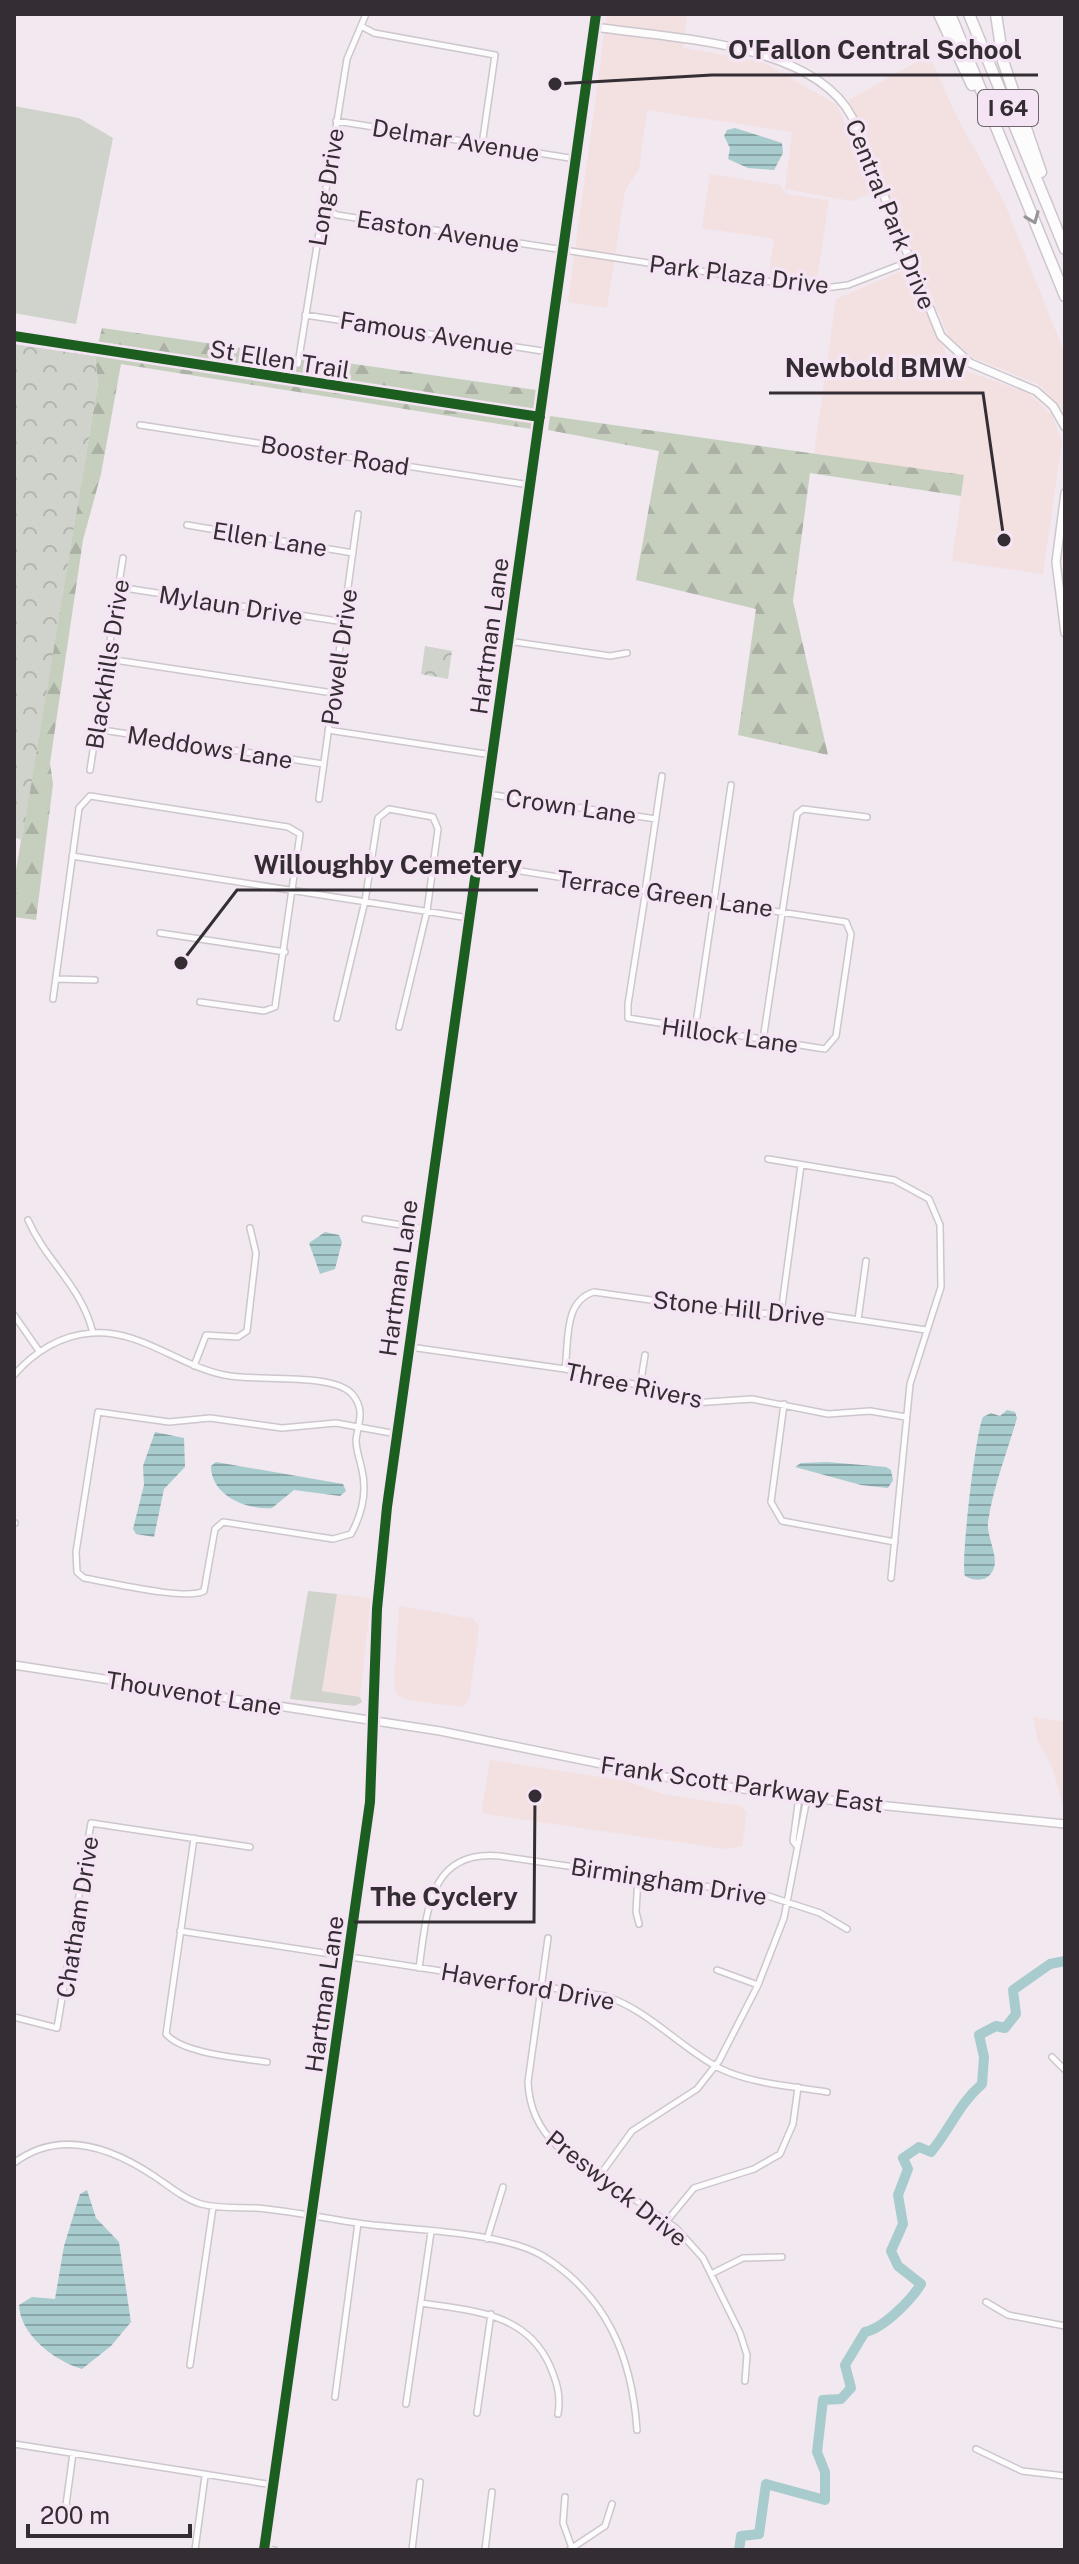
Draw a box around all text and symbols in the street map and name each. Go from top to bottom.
callout: O'Fallon Central School [712,25,1038,75]
text: O'Fallon Central School [728,34,1022,65]
road number: I 64 [978,90,1038,126]
street label: Delmar Avenue [370,113,542,167]
street label: Central Park Drive [840,115,942,313]
street label: Long Drive [303,126,349,248]
street label: Easton Avenue [355,204,521,258]
one-way arrow [1024,210,1040,224]
street label: Park Plaza Drive [648,249,830,299]
street label: Famous Avenue [338,305,516,361]
street label: St Ellen Trail [208,334,352,384]
callout: Newbold BMW [769,343,983,393]
text: Newbold BMW [785,352,967,383]
street label: Booster Road [259,429,411,481]
street label: Ellen Lane [211,516,329,562]
street label: Hartman Lane [464,556,514,716]
street label: Blackhills Drive [80,577,134,751]
street label: Mylaun Drive [157,580,305,630]
street label: Powell Drive [316,587,362,727]
street label: Meddows Lane [125,720,295,774]
street label: Crown Lane [504,783,638,829]
callout: Willoughby Cemetery [237,840,538,890]
text: Willoughby Cemetery [254,849,523,880]
street label: Terrace Green Lane [555,864,775,922]
street label: Hillock Lane [660,1012,800,1058]
street label: Hartman Lane [373,1198,423,1358]
street label: Stone Hill Drive [651,1285,827,1331]
street label: Three Rivers [563,1357,705,1413]
street label: Thouvenot Lane [104,1665,284,1721]
street label: Frank Scott Parkway East [599,1750,885,1818]
street label: Chatham Drive [50,1834,104,2000]
street label: Birmingham Drive [569,1852,769,1910]
callout: The Cyclery [354,1872,534,1922]
text: The Cyclery [370,1881,518,1912]
street label: Hartman Lane [299,1914,349,2074]
street label: Haverford Drive [439,1957,617,2015]
street label: Preswyck Drive [541,2124,693,2252]
scale bar [28,2488,190,2538]
text: 200 m [40,2501,110,2529]

